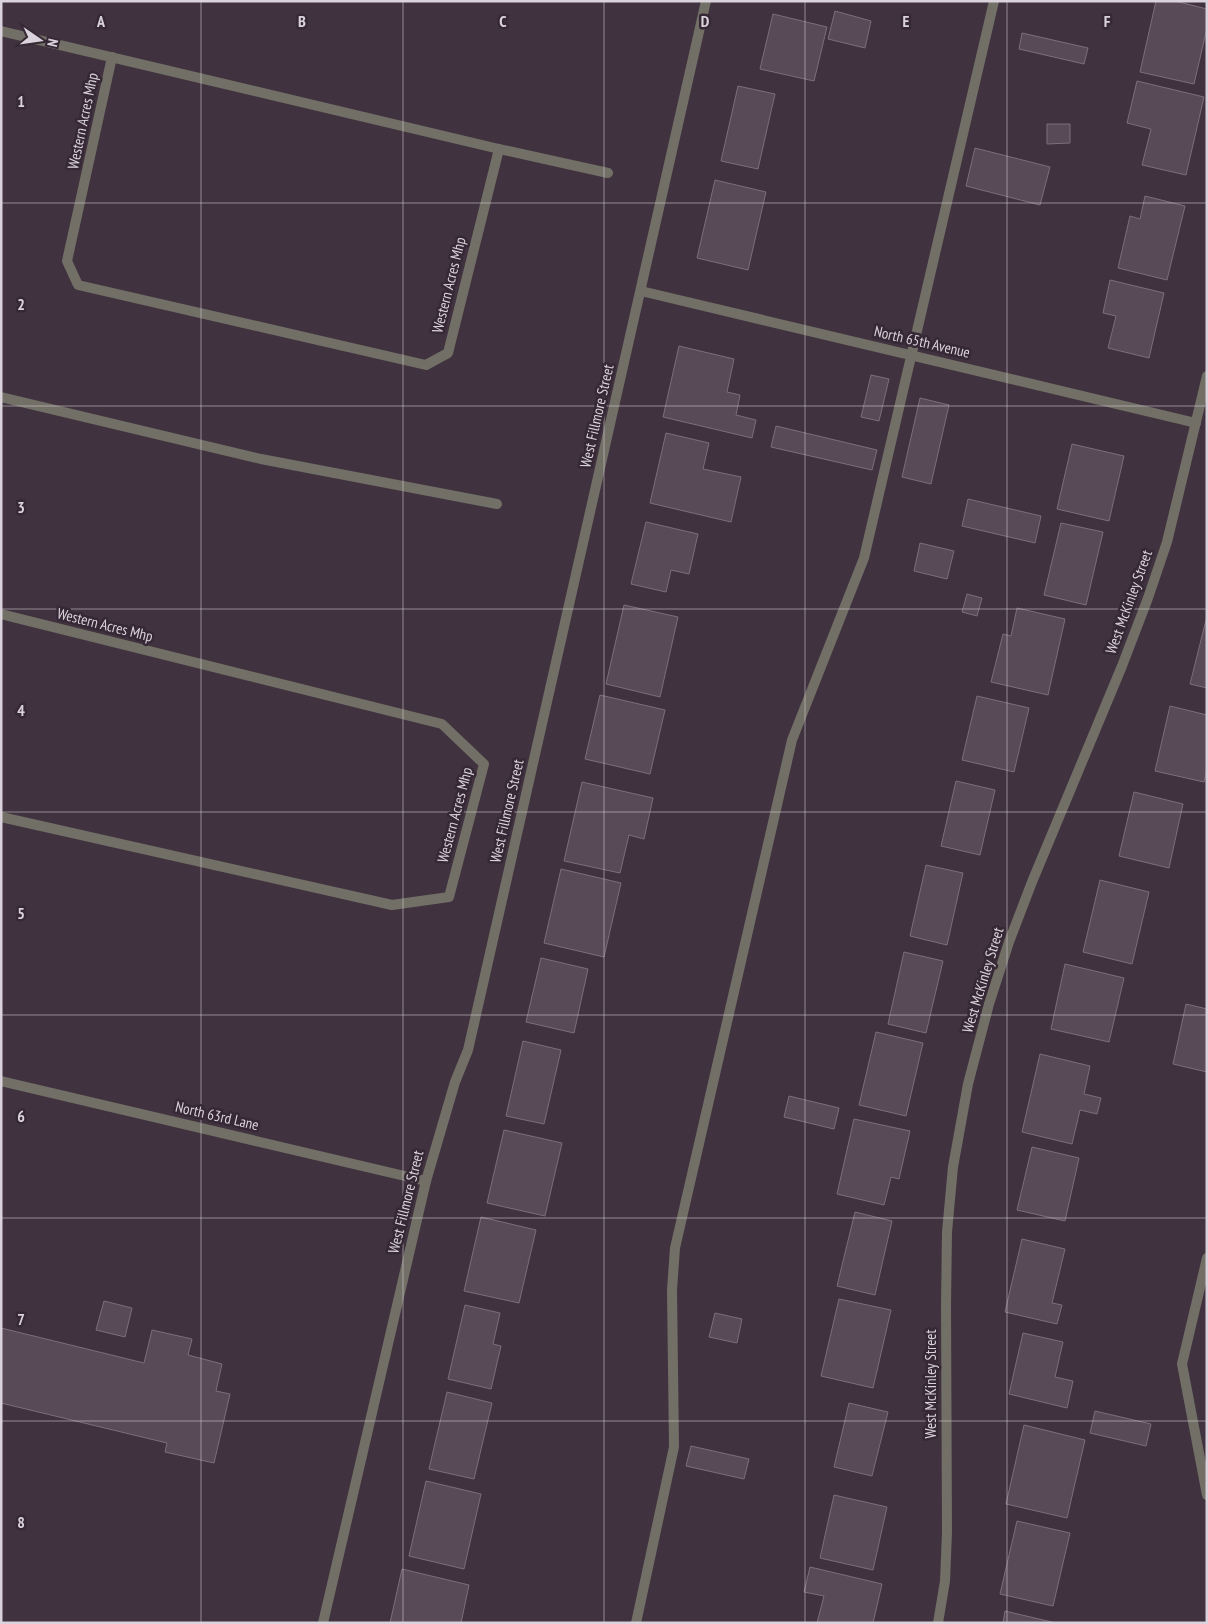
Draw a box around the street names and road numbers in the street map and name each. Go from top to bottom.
street label: Western Acres Mhp [63,71,102,171]
street label: Western Acres Mhp [427,235,470,335]
street label: North 65th Avenue [872,321,972,362]
street label: West Fillmore Street [575,362,618,469]
street label: West McKinley Street [1101,547,1156,656]
street label: Western Acres Mhp [55,603,155,646]
street label: West Fillmore Street [485,757,528,864]
street label: Western Acres Mhp [433,765,476,865]
street label: West McKinley Street [957,925,1008,1035]
street label: North 63rd Lane [174,1097,261,1134]
street label: West Fillmore Street [384,1148,427,1255]
street label: West McKinley Street [921,1329,940,1439]

